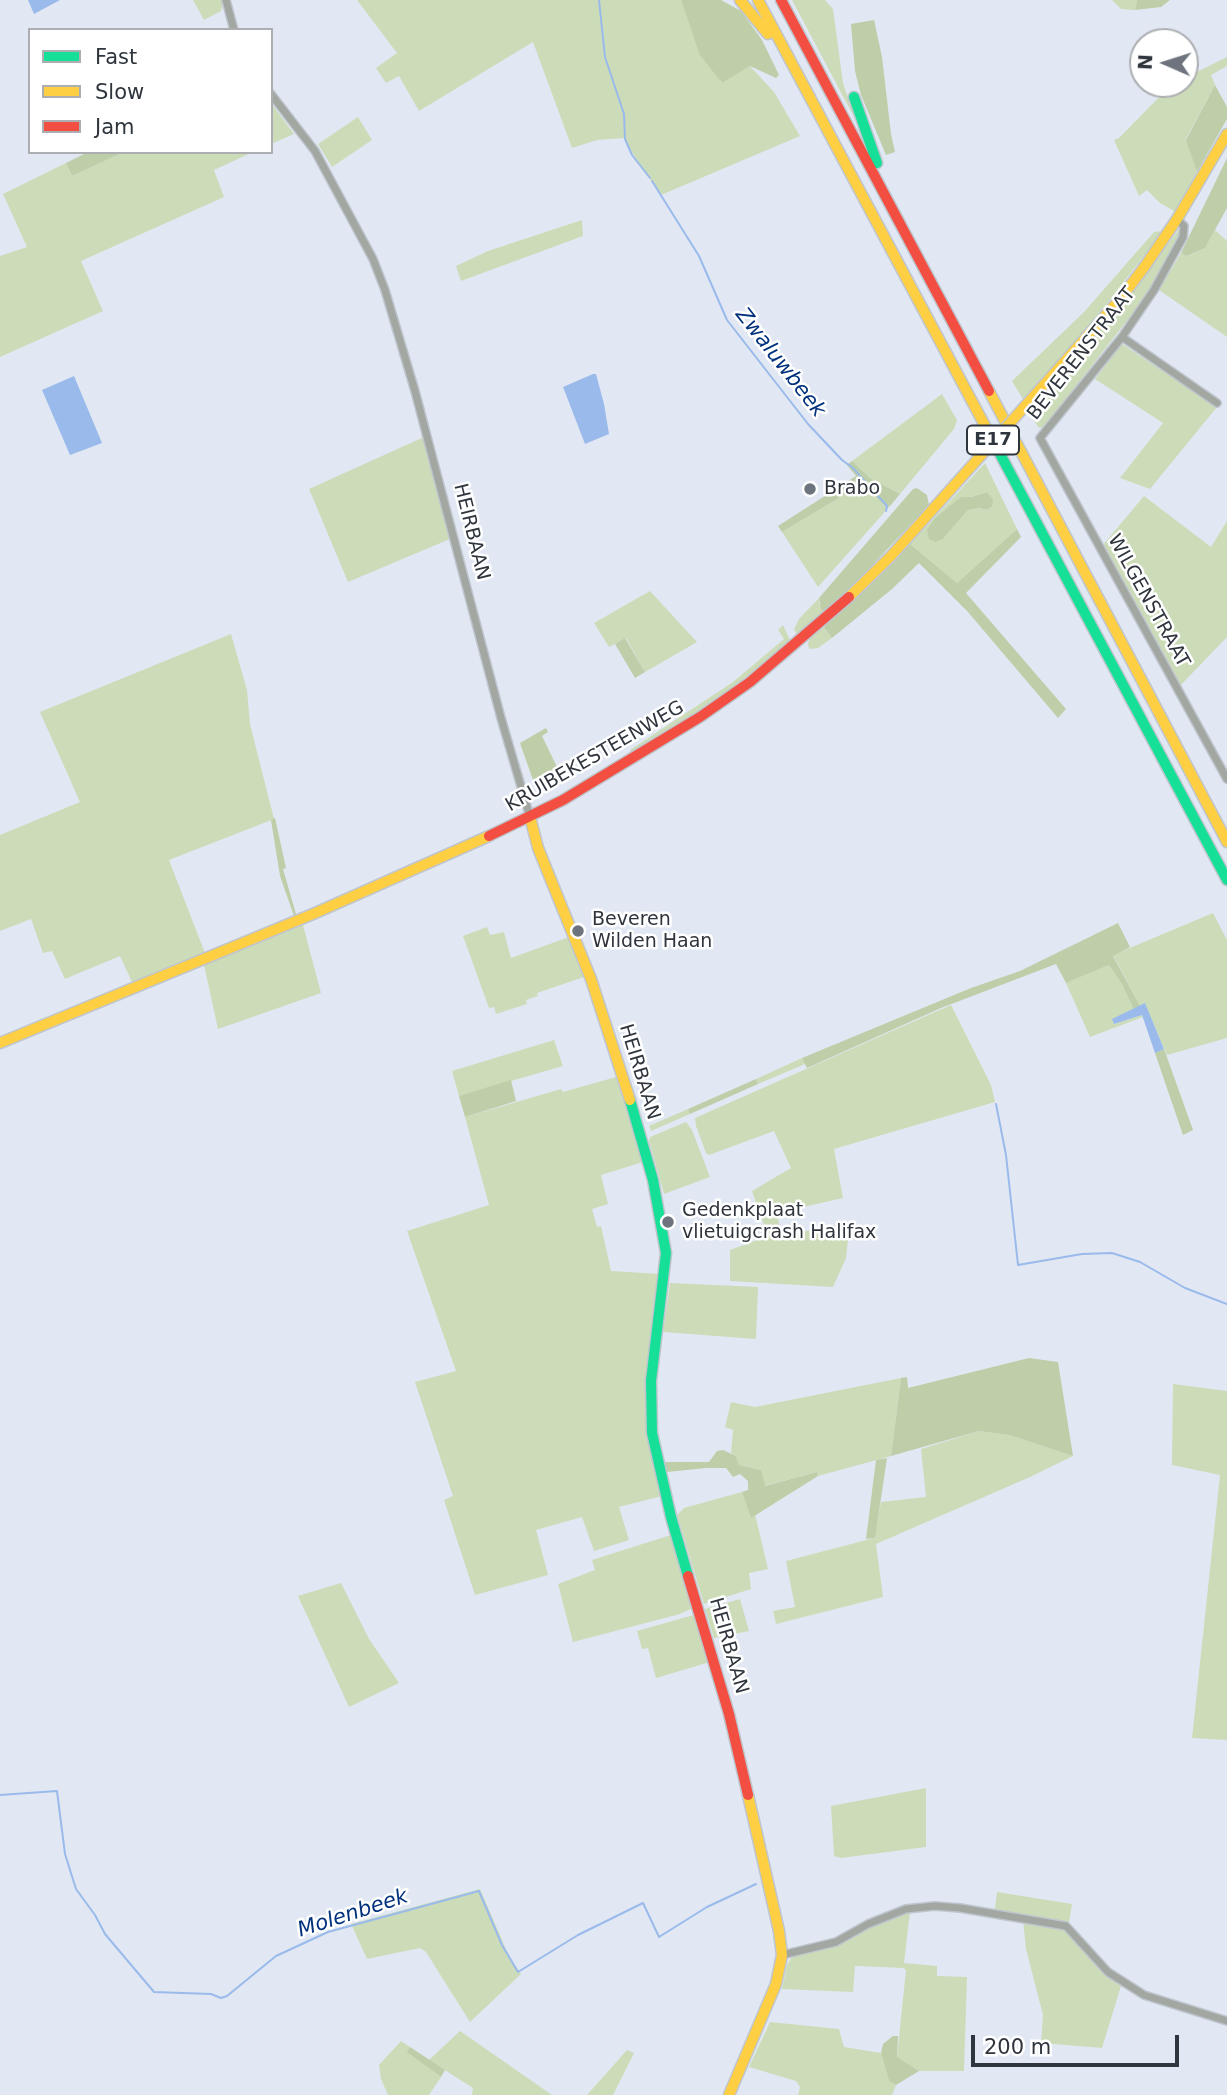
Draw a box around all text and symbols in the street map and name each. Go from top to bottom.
legend [28,28,273,154]
north arrow [1129,28,1199,98]
text: Fast [95,45,137,69]
text: N [1134,53,1156,71]
text: Slow [95,80,144,104]
text: Jam [95,115,135,139]
street label: BEVERENSTRAAT [1023,283,1141,425]
water label: Zwaluwbeek [729,303,831,423]
road number: E17 [967,426,1019,454]
place label: Brabo [824,478,880,500]
street label: HEIRBAAN [448,481,494,583]
marker: Brabo [802,481,818,497]
street label: WILGENSTRAAT [1102,530,1194,672]
street label: KRUIBEKESTEENWEG [502,697,688,817]
place label: Beveren Wilden Haan [592,909,712,953]
marker: Beveren Wilden Haan [570,923,586,939]
street label: HEIRBAAN [614,1021,664,1123]
place label: Gedenkplaat vlietuigcrash Halifax [682,1200,876,1244]
marker: Gedenkplaat vlietuigcrash Halifax [660,1214,676,1230]
street label: HEIRBAAN [703,1595,753,1697]
water label: Molenbeek [295,1884,411,1944]
scale bar [975,2022,1183,2066]
text: 200 m [984,2035,1051,2059]

